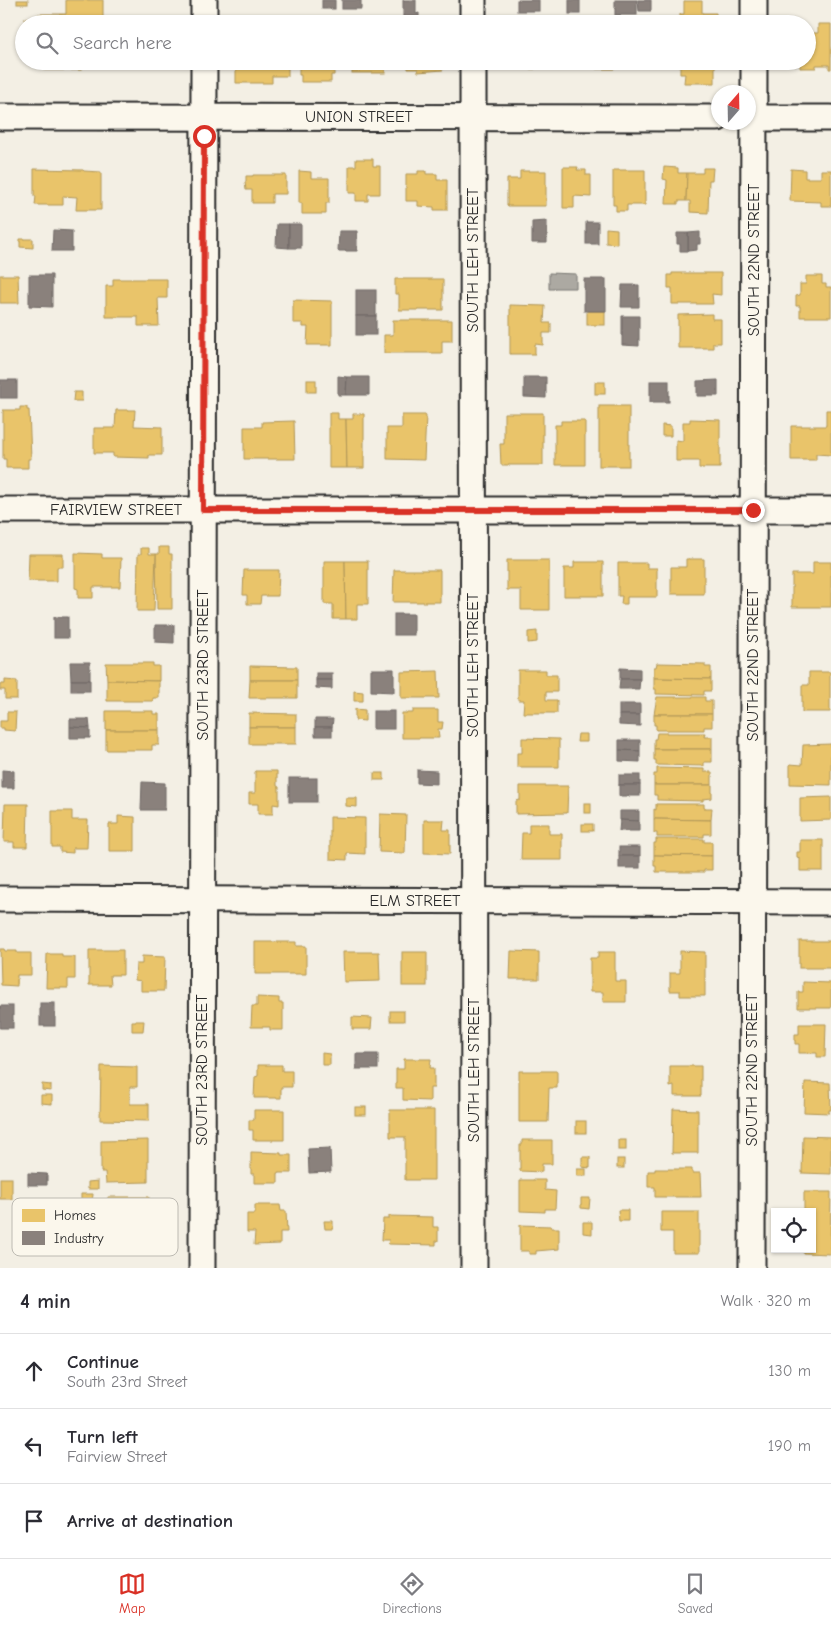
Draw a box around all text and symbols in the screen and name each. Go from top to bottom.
search box [15,15,816,70]
icon: search [33,29,61,57]
text: Search here [73,32,172,54]
north arrow [711,85,756,130]
street label: UNION STREET [305,108,414,126]
route start [193,125,216,148]
street label: SOUTH 22ND STREET [745,183,763,336]
street label: SOUTH LEH STREET [464,187,482,332]
route end [742,499,765,522]
street label: FAIRVIEW STREET [50,501,183,519]
street label: SOUTH 22ND STREET [744,588,762,741]
street label: SOUTH 23RD STREET [194,589,212,741]
street label: SOUTH LEH STREET [464,592,482,737]
street label: ELM STREET [370,892,461,910]
street label: SOUTH 22ND STREET [743,993,761,1146]
street label: SOUTH 23RD STREET [193,994,211,1146]
street label: SOUTH LEH STREET [465,997,483,1142]
legend [12,1198,178,1256]
text: Homes [54,1207,96,1224]
map controls [771,1208,816,1253]
button: locate [771,1208,816,1253]
text: Industry [54,1230,104,1247]
text: 4 min [20,1289,71,1313]
text: Walk · 320 m [720,1292,811,1310]
text: Continue [67,1351,139,1373]
icon: ahead [20,1357,48,1385]
text: 130 m [768,1362,811,1380]
text: South 23rd Street [67,1373,187,1391]
text: Turn left [67,1426,138,1448]
icon: left [20,1432,48,1460]
text: 190 m [768,1437,811,1455]
text: Fairview Street [67,1448,167,1466]
icon: arrive [20,1507,48,1535]
text: Arrive at destination [67,1510,233,1532]
tab: Map [118,1570,146,1617]
tab: Directions [382,1570,442,1617]
tab: Saved [678,1570,713,1617]

